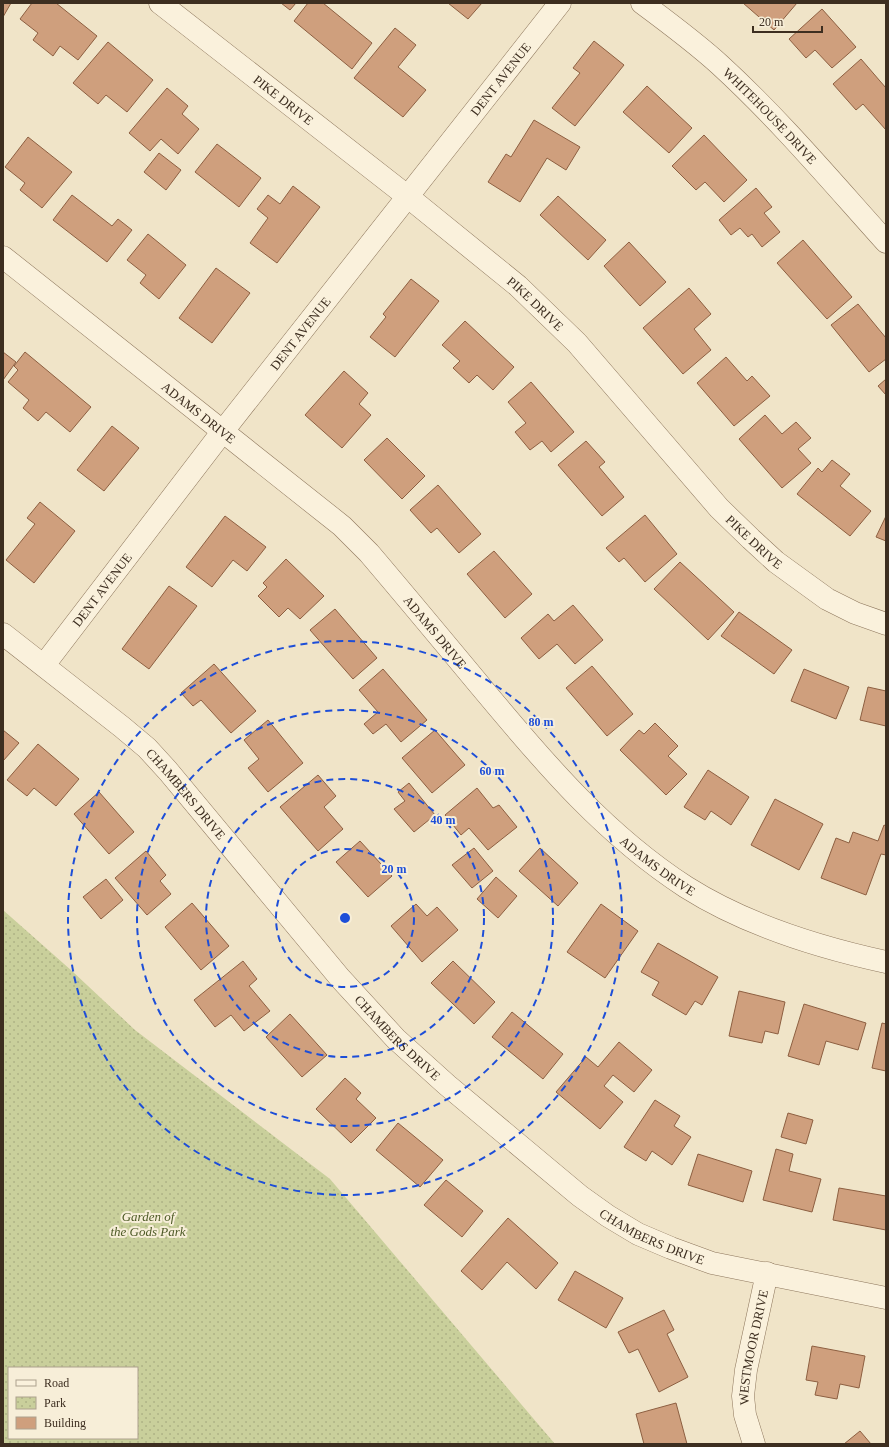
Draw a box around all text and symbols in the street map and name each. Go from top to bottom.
scale bar [753,8,822,34]
text: 20 m [759,15,784,29]
street label: DENT AVENUE [467,39,534,118]
street label: WHITEHOUSE DRIVE [720,64,820,167]
street label: PIKE DRIVE [251,72,317,128]
street label: PIKE DRIVE [504,273,567,334]
street label: DENT AVENUE [267,294,333,373]
street label: ADAMS DRIVE [159,379,239,446]
street label: PIKE DRIVE [723,512,786,572]
street label: DENT AVENUE [69,550,135,629]
street label: ADAMS DRIVE [401,593,470,671]
text: 80 m [529,715,554,729]
street label: CHAMBERS DRIVE [144,745,229,842]
text: 60 m [480,764,505,778]
text: 40 m [431,813,456,827]
street label: ADAMS DRIVE [617,833,698,899]
text: 20 m [382,862,407,876]
centre of rings [338,911,352,925]
street label: CHAMBERS DRIVE [352,992,444,1083]
street label: CHAMBERS DRIVE [597,1205,707,1267]
park label: Garden of the Gods Park [110,1209,186,1239]
street label: WESTMOOR DRIVE [735,1288,771,1406]
legend [8,1367,138,1439]
text: Road [44,1376,69,1390]
text: Park [44,1396,66,1410]
text: Building [44,1416,86,1430]

